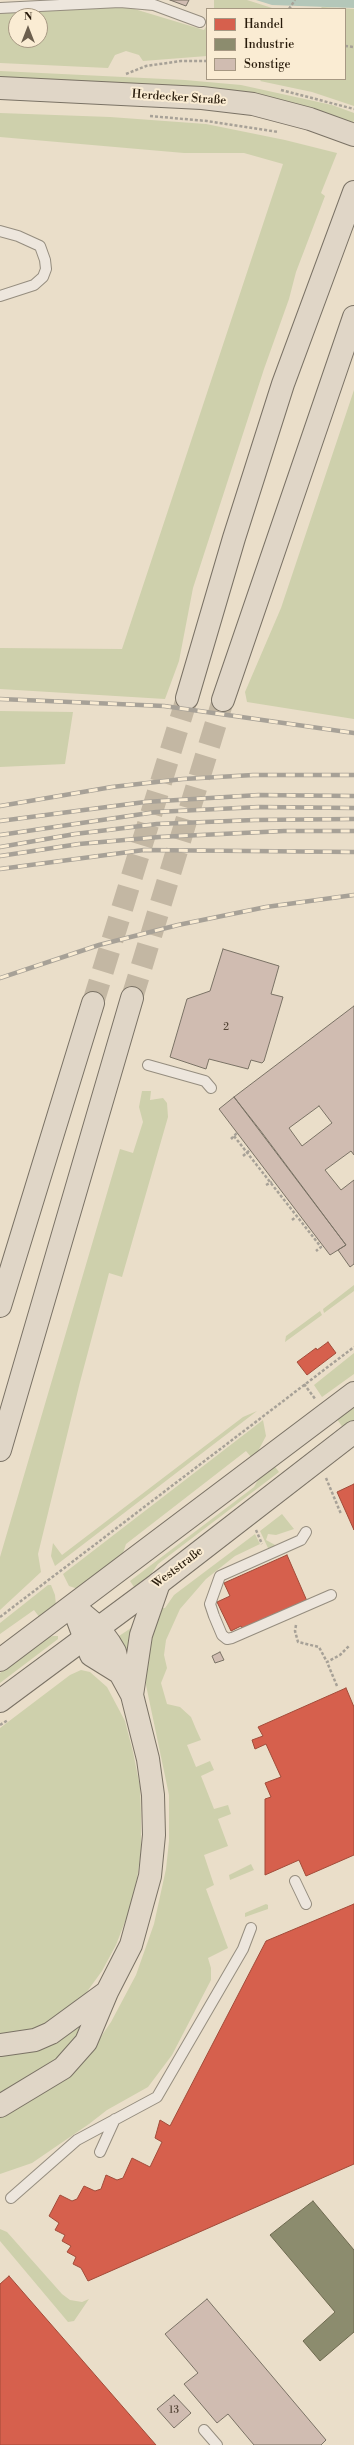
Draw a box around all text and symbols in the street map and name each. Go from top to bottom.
north arrow [8,8,48,48]
legend [206,8,346,80]
text: N [24,10,32,24]
text: Handel [244,17,283,32]
text: Industrie [244,37,294,52]
text: Sonstige [244,57,290,72]
street label: Herdecker Straße [131,88,227,108]
house number: 2 [223,1022,229,1034]
street label: Weststraße [150,1544,206,1592]
house number: 13 [169,2405,179,2417]

